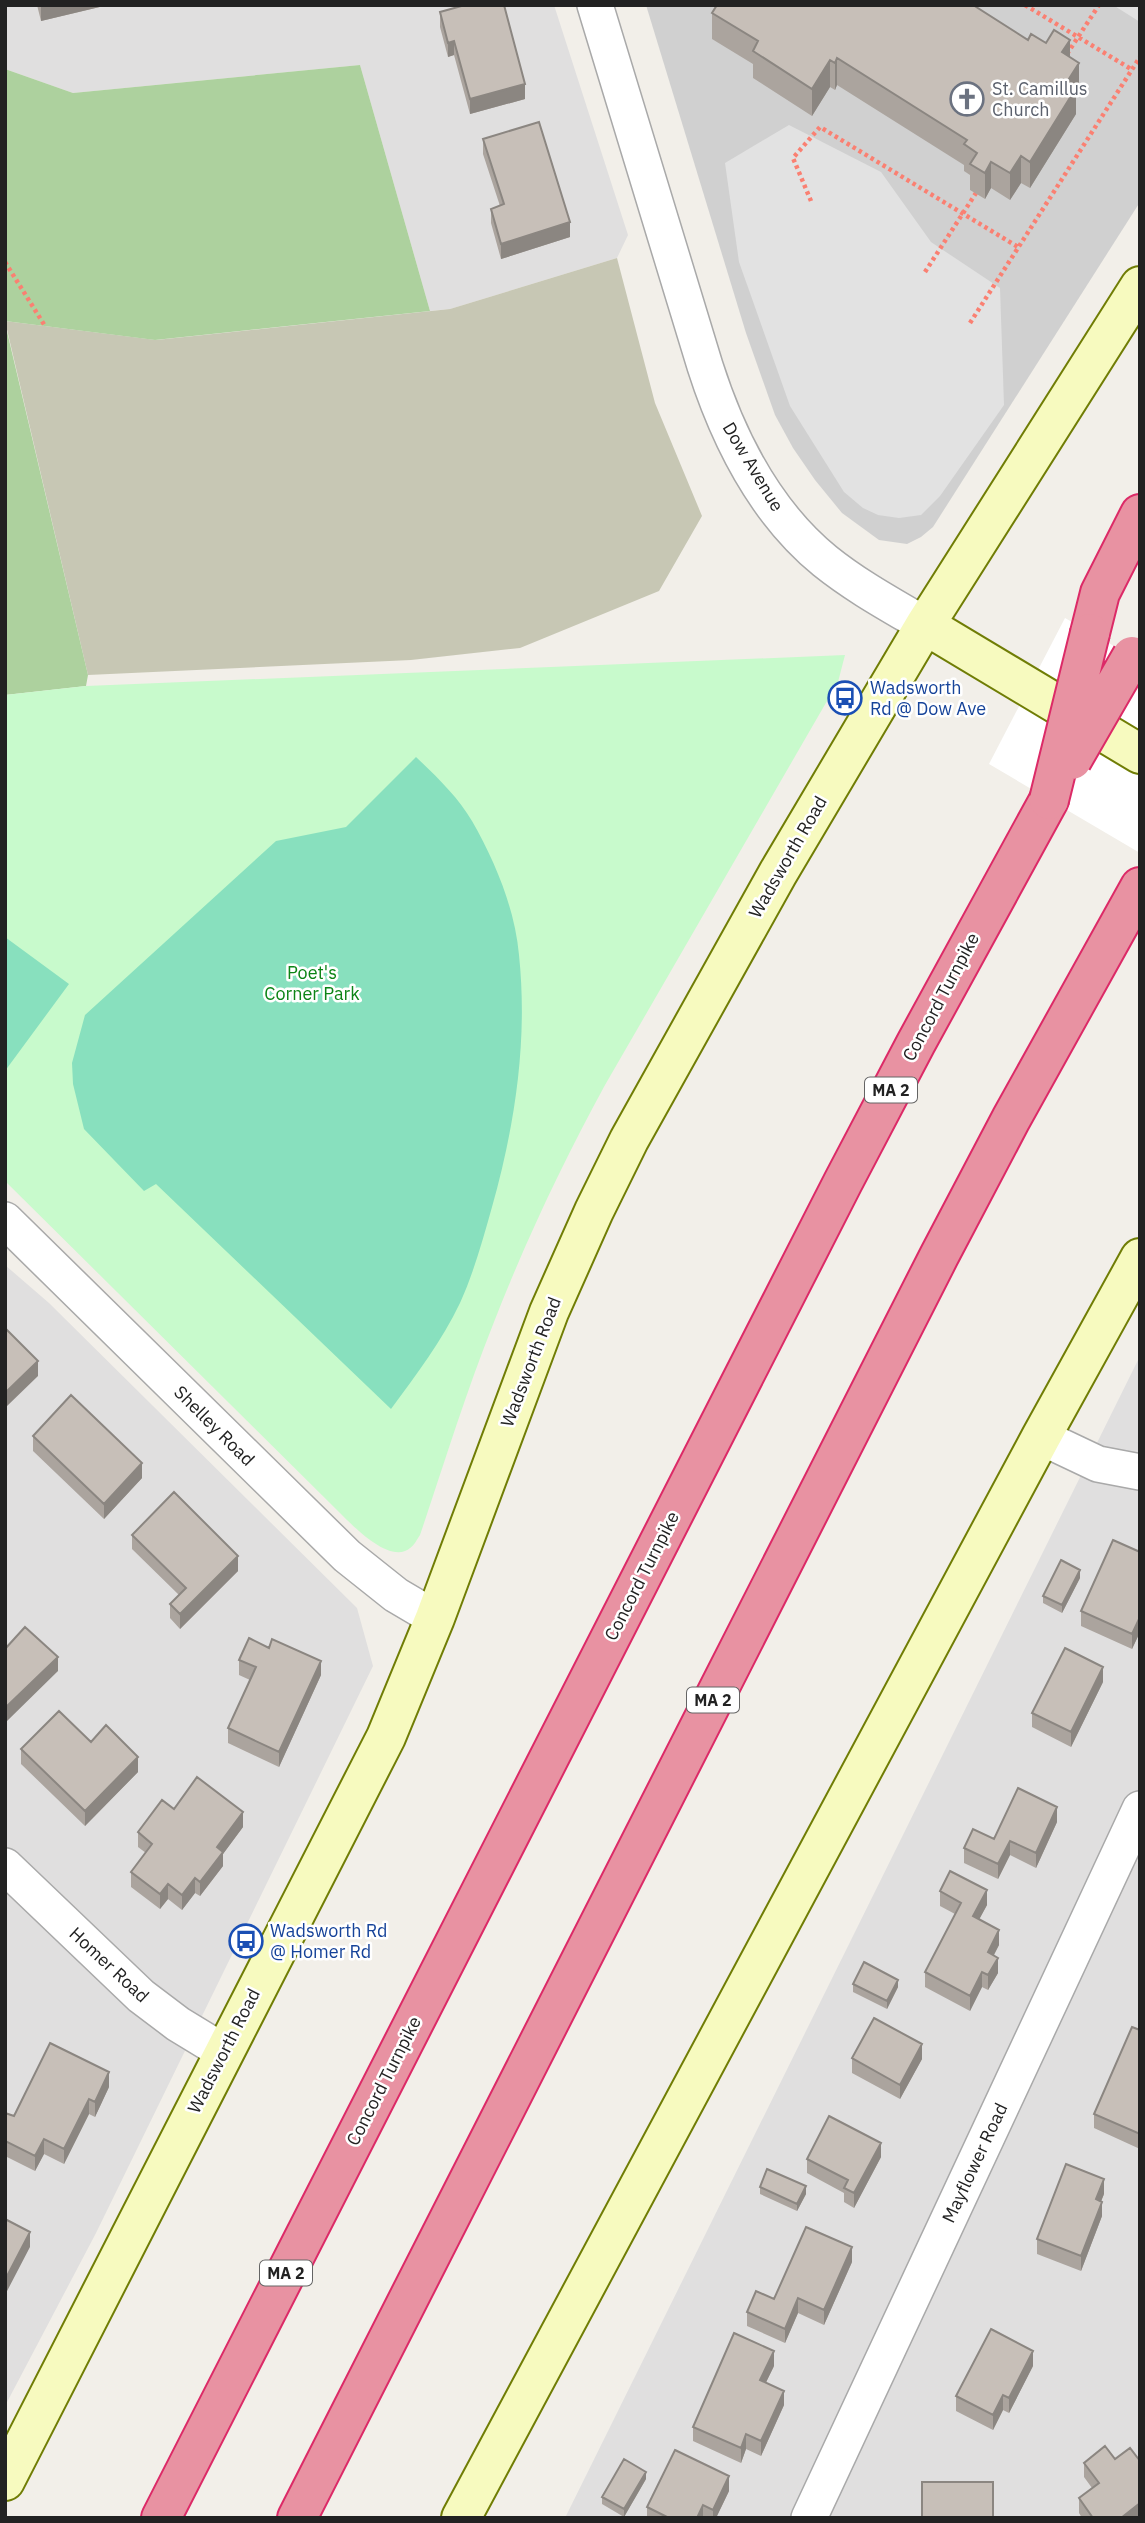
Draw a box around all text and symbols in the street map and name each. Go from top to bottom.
place label: St. Camillus Church [992,77,1088,121]
church icon: St. Camillus Church [948,80,986,118]
street label: Dow Avenue [718,418,789,516]
place label: Wadsworth Rd @ Dow Ave [870,676,986,720]
bus stop icon: Wadsworth Rd @ Dow Ave [826,679,864,717]
street label: Wadsworth Road [743,792,832,922]
street label: Concord Turnpike [897,929,984,1065]
park label: Poet's Corner Park [264,961,360,1005]
road number: MA 2 [865,1078,917,1102]
street label: Wadsworth Road [495,1294,566,1430]
street label: Shelley Road [169,1381,259,1471]
street label: Concord Turnpike [599,1507,684,1644]
road number: MA 2 [687,1688,739,1712]
place label: Wadsworth Rd @ Homer Rd [270,1919,388,1963]
street label: Homer Road [65,1922,154,2007]
bus stop icon: Wadsworth Rd @ Homer Rd [227,1922,265,1960]
street label: Wadsworth Road [182,1984,265,2117]
street label: Concord Turnpike [341,2012,426,2149]
street label: Mayflower Road [937,2099,1012,2226]
road number: MA 2 [260,2260,312,2286]

